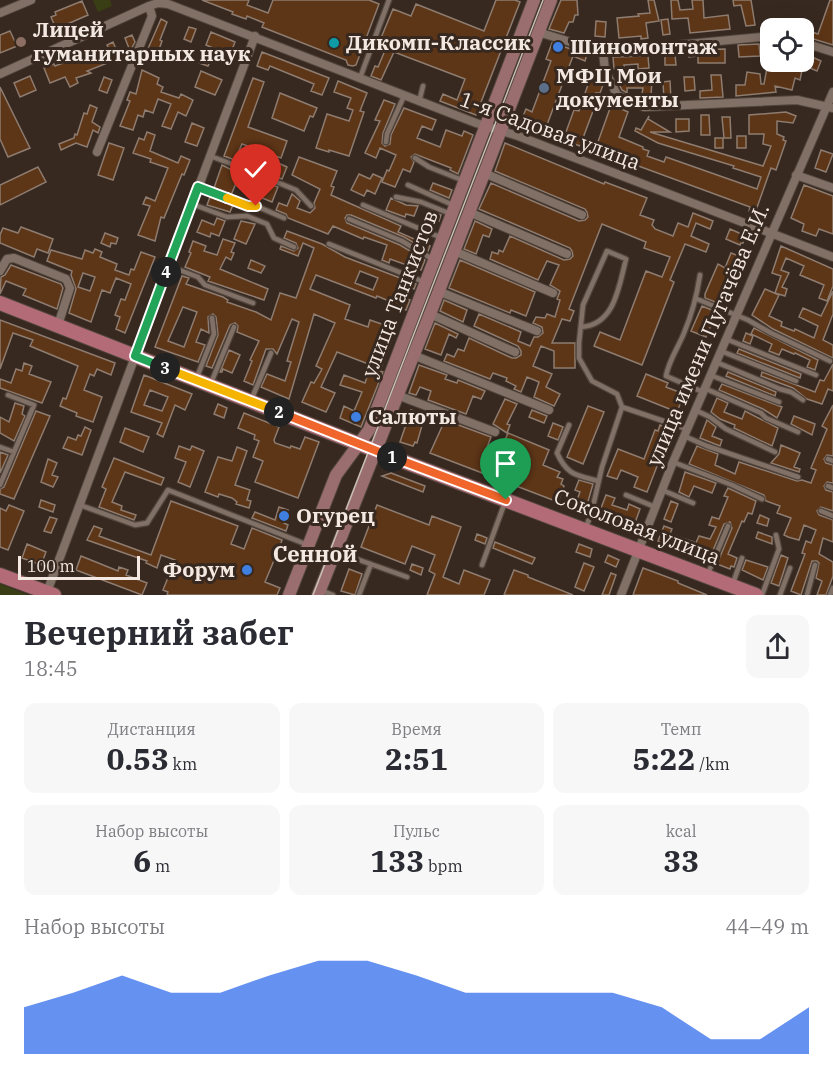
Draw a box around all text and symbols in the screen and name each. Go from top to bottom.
place label: Лицей гуманитарных наук [33,15,250,67]
map controls [760,18,814,72]
button: locate [760,18,814,72]
place label: Дикомп-Классик [346,28,531,56]
place label: Шиномонтаж [570,32,717,60]
marker: Лицей гуманитарных наук [14,35,28,49]
marker: Дикомп-Классик [327,36,341,50]
marker: Шиномонтаж [551,40,565,54]
place label: МФЦ Мои документы [556,61,679,113]
marker: МФЦ Мои документы [537,81,551,95]
street label: 1-я Садовая улица [456,84,644,176]
pin [230,144,281,206]
icon: check [239,153,272,186]
street label: улица имени Пугачёва Е.И. [639,199,775,470]
street label: улица Танкистов [354,206,444,381]
pin: 4 [151,257,181,287]
text: 4 [161,262,171,282]
pin: 3 [150,353,180,383]
text: 3 [160,358,170,378]
pin: 2 [264,397,294,427]
text: 2 [274,402,284,422]
place label: Салюты [368,402,457,430]
marker: Салюты [349,410,363,424]
pin [480,438,531,500]
pin: 1 [377,442,407,472]
text: 1 [387,447,397,467]
icon: arrive [489,447,522,480]
street label: Соколовая улица [550,481,725,571]
place label: Огурец [296,501,375,529]
marker: Огурец [277,509,291,523]
district label: Сенной [273,539,357,568]
scale bar [18,553,140,580]
place label: Форум [162,555,235,583]
text: 100 m [27,556,75,576]
marker: Форум [240,563,254,577]
text: Вечерний забег [24,611,294,654]
button: share [746,615,809,678]
text: 18:45 [24,655,78,682]
text: Дистанция [108,719,196,739]
text: Время [391,719,442,739]
text: Темп [661,719,702,739]
text: 0.53 [106,739,169,778]
text: 2:51 [385,739,448,778]
text: 5:22 [633,739,696,778]
text: km [169,754,197,774]
text: /km [696,754,730,774]
text: Набор высоты [95,821,208,841]
text: Пульс [393,821,440,841]
text: kcal [666,821,697,841]
text: 6 [133,841,151,880]
text: 133 [370,841,424,880]
text: 33 [663,841,699,880]
text: m [151,856,170,876]
text: bpm [424,856,463,876]
text: Набор высоты [24,913,165,940]
text: 44–49 m [726,913,809,940]

